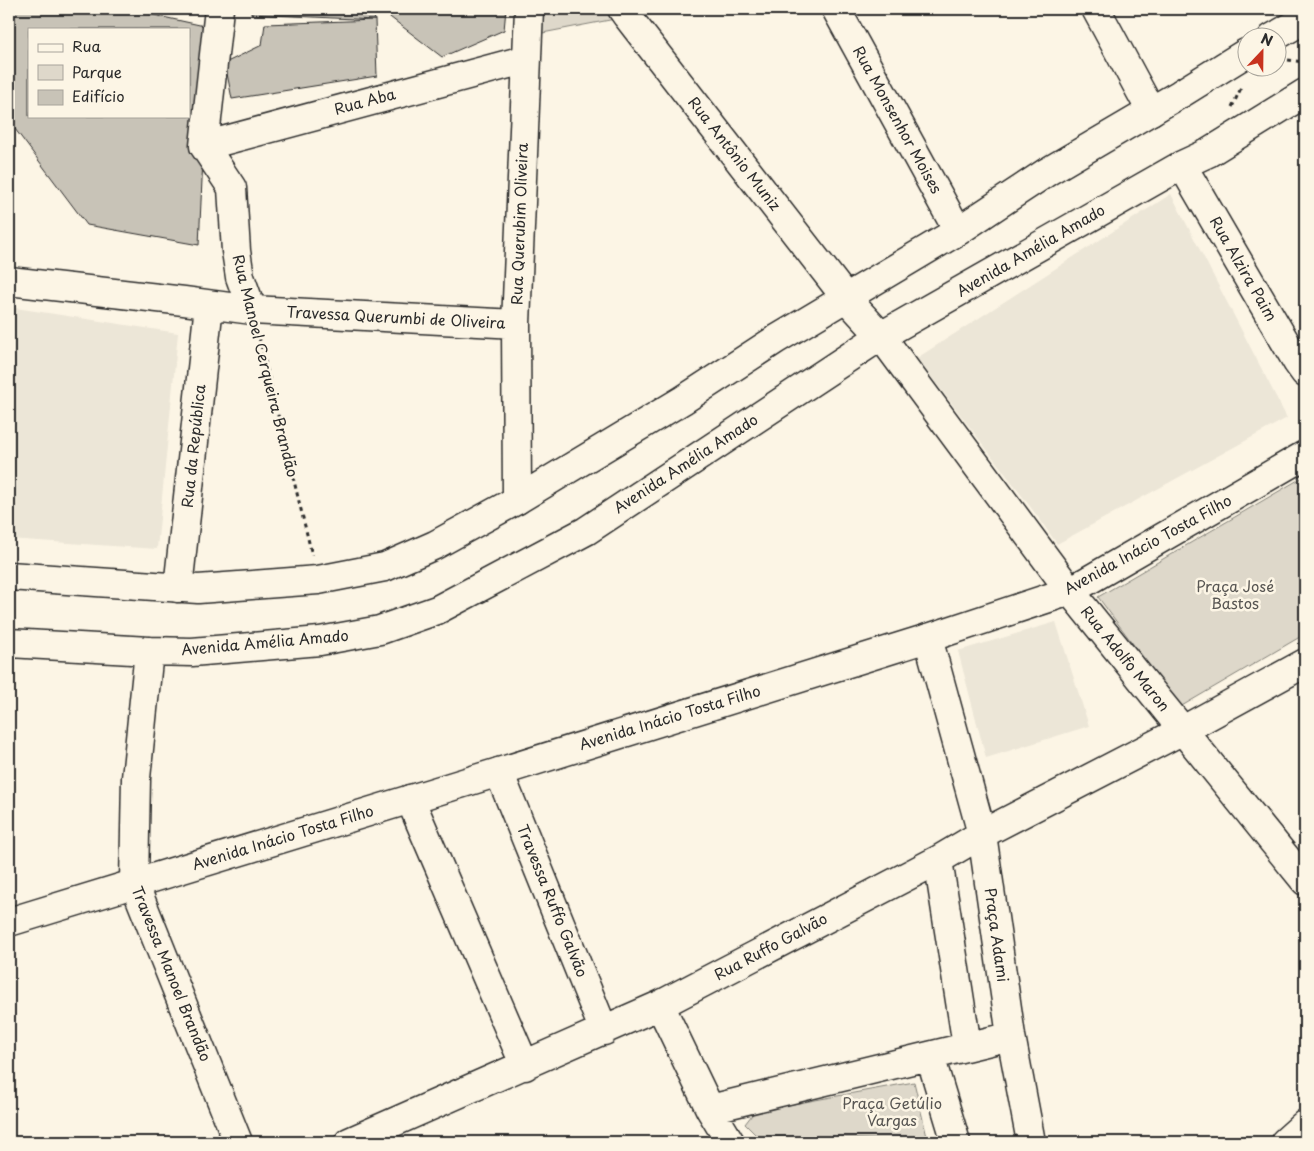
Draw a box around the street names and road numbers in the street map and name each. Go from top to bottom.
street label: Rua Monsenhor Moises [848,41,949,197]
street label: Rua Aba [331,81,398,120]
street label: Rua Antônio Muniz [683,91,787,215]
street label: Rua Querubim Oliveira [504,142,533,305]
street label: Avenida Amélia Amado [952,198,1109,302]
street label: Rua Alzira Paim [1205,211,1284,325]
street label: Rua Manoel Cerqueira Brandão [228,252,305,479]
street label: Travessa Querumbi de Oliveira [286,299,507,334]
street label: Rua da República [175,382,210,509]
street label: Avenida Amélia Amado [608,407,762,518]
street label: Avenida Inácio Tosta Filho [1059,488,1235,599]
street label: Rua Adolfo Maron [1076,600,1176,716]
street label: Avenida Amélia Amado [180,623,350,660]
street label: Avenida Inácio Tosta Filho [576,678,763,755]
street label: Avenida Inácio Tosta Filho [189,798,376,875]
street label: Travessa Ruffo Galvão [512,821,595,980]
street label: Travessa Manoel Brandão [127,882,218,1065]
street label: Praça Adami [979,886,1016,984]
street label: Rua Ruffo Galvão [710,906,831,985]

